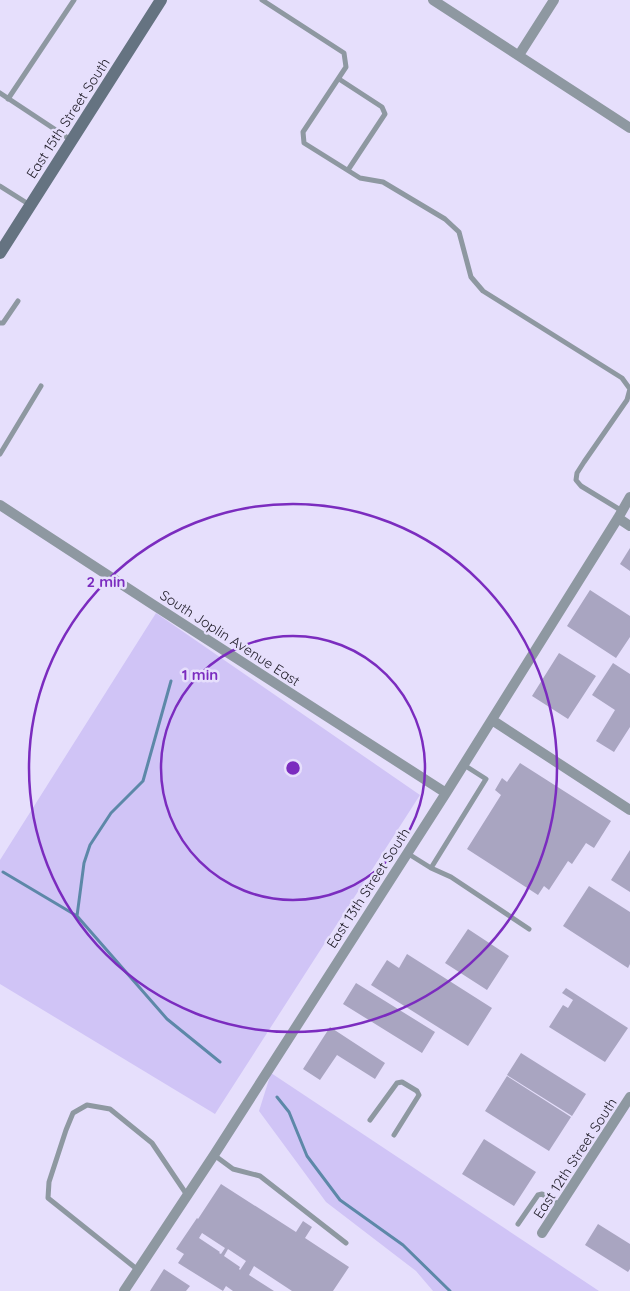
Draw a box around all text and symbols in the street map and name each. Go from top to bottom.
street label: East 15th Street South [22,54,114,182]
text: 2 min [86,572,126,591]
street label: South Joplin Avenue East [157,586,304,690]
text: 1 min [182,665,218,684]
centre of rings [284,759,302,777]
street label: East 13th Street South [322,825,414,951]
street label: East 12th Street South [529,1094,621,1222]

